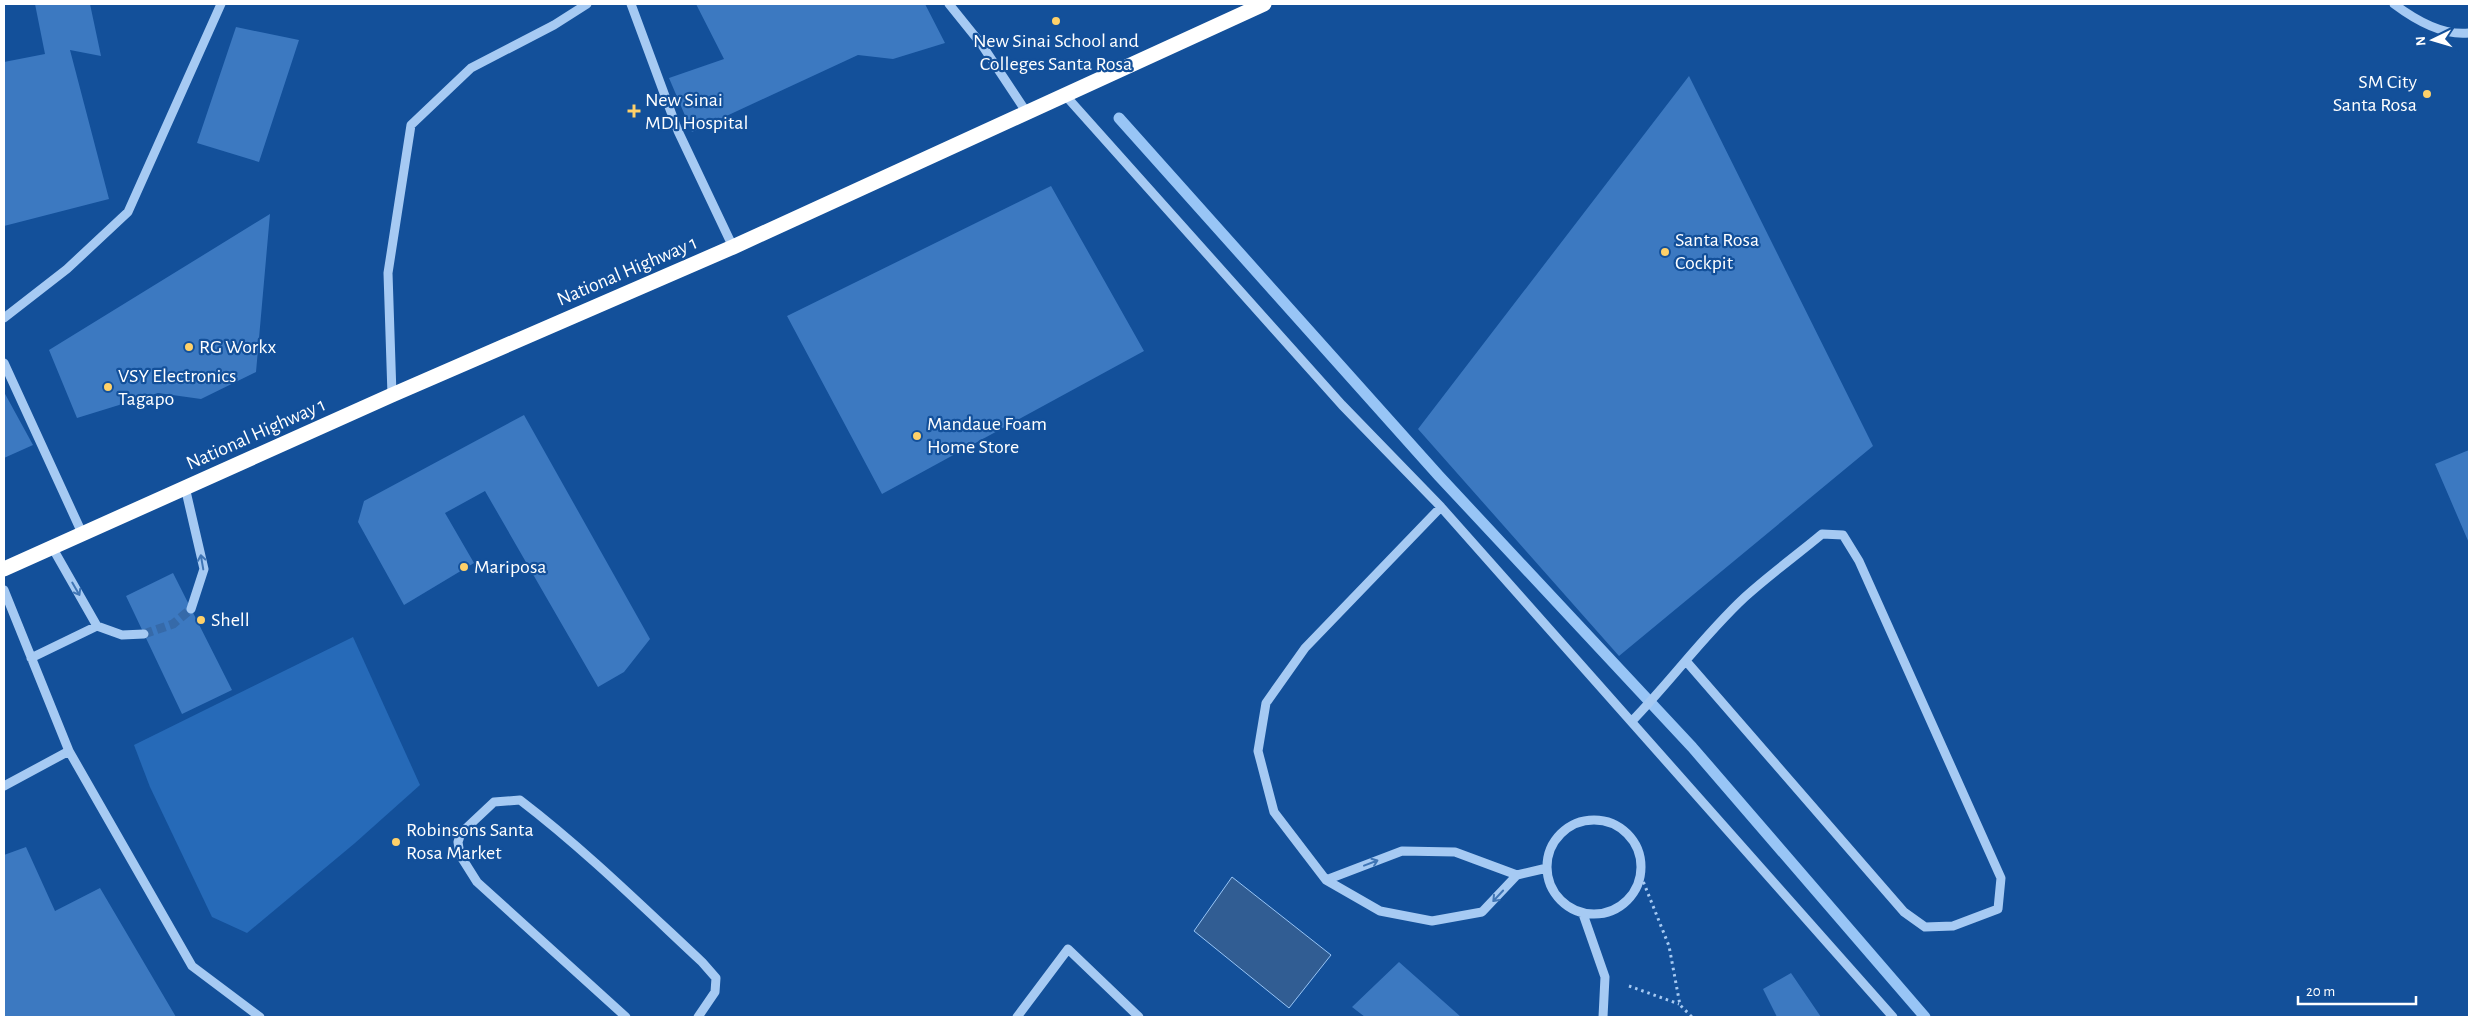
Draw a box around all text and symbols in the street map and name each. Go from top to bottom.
marker: New Sinai School and Colleges Santa Rosa [1050,15,1062,27]
north arrow [2408,15,2458,65]
place label: New Sinai School and Colleges Santa Rosa [973,31,1139,74]
text: N [2414,36,2428,47]
place label: SM City Santa Rosa [2333,72,2417,115]
marker: SM City Santa Rosa [2421,88,2433,100]
place label: New Sinai MDI Hospital [645,90,748,133]
marker: New Sinai MDI Hospital [627,104,641,118]
place label: Santa Rosa Cockpit [1675,230,1759,273]
street label: National Highway 1 [554,232,700,310]
marker: Santa Rosa Cockpit [1659,246,1671,258]
place label: RG Workx [199,337,276,357]
marker: RG Workx [183,341,195,353]
place label: VSY Electronics Tagapo [118,366,236,409]
marker: VSY Electronics Tagapo [102,381,114,393]
street label: National Highway 1 [183,394,329,474]
place label: Mandaue Foam Home Store [927,414,1047,457]
marker: Mandaue Foam Home Store [911,430,923,442]
one-way arrow [197,555,207,571]
place label: Mariposa [474,557,547,577]
marker: Mariposa [458,561,470,573]
one-way arrow [71,582,81,597]
place label: Shell [211,610,250,630]
marker: Shell [195,614,207,626]
place label: Robinsons Santa Rosa Market [406,820,534,863]
marker: Robinsons Santa Rosa Market [390,836,402,848]
one-way arrow [1363,857,1378,867]
one-way arrow [1492,889,1504,902]
scale bar [2298,974,2416,1006]
text: 20 m [2306,984,2335,999]

